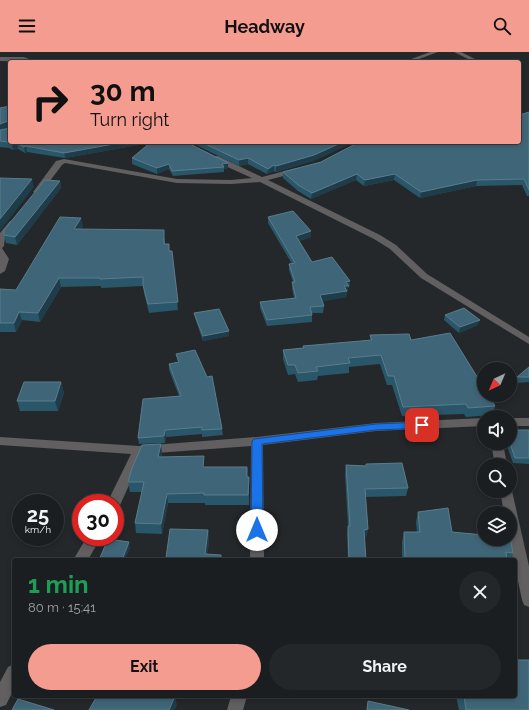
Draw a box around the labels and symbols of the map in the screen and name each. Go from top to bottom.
north arrow [477,362,517,402]
pin [405,408,439,442]
speed limit sign: 30 [72,494,124,546]
position arrow [236,509,278,551]

